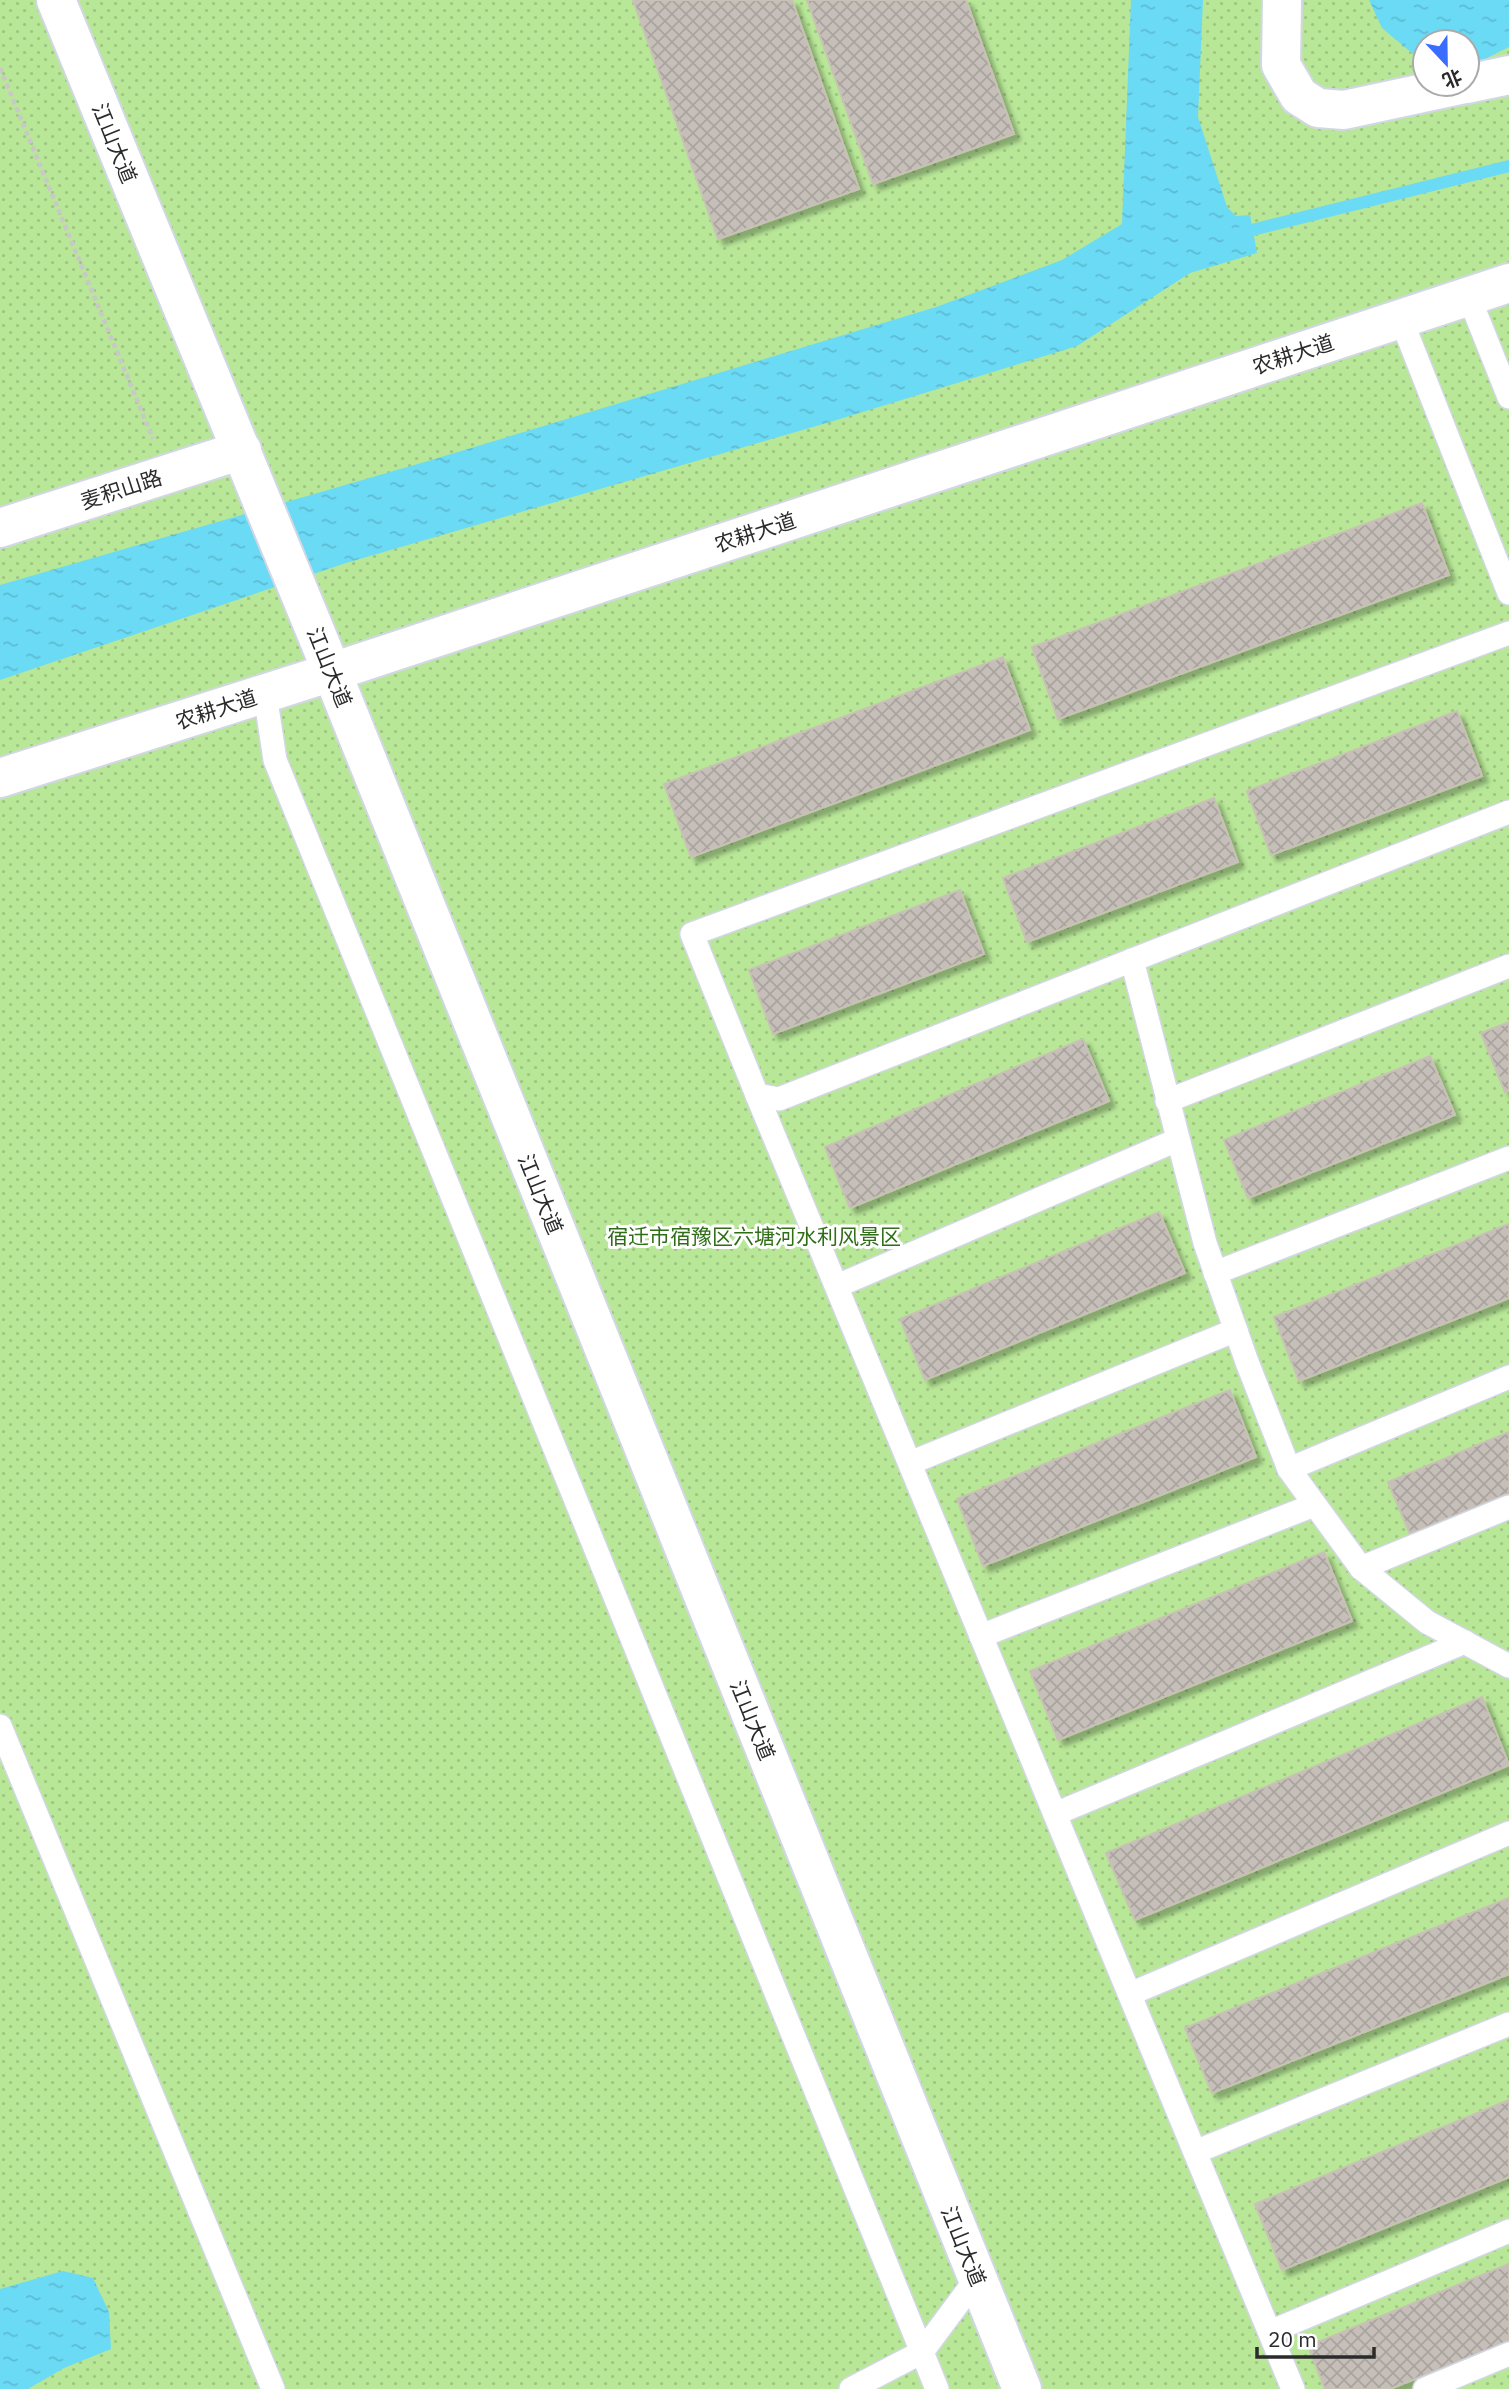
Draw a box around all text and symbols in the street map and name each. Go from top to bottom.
north arrow [1411,28,1481,98]
text: 北 [1439,64,1466,93]
street label: 江山大道 [86,99,144,187]
street label: 农耕大道 [1249,328,1337,380]
street label: 麦积山路 [77,463,165,515]
street label: 农耕大道 [711,506,799,558]
street label: 江山大道 [301,623,359,711]
street label: 农耕大道 [172,683,260,735]
street label: 江山大道 [512,1150,570,1238]
park label: 宿迁市宿豫区六塘河水利风景区 [607,1222,901,1250]
street label: 江山大道 [724,1676,782,1764]
street label: 江山大道 [935,2202,993,2290]
scale bar [1257,2316,1374,2360]
text: 20 m [1268,2325,1317,2353]

